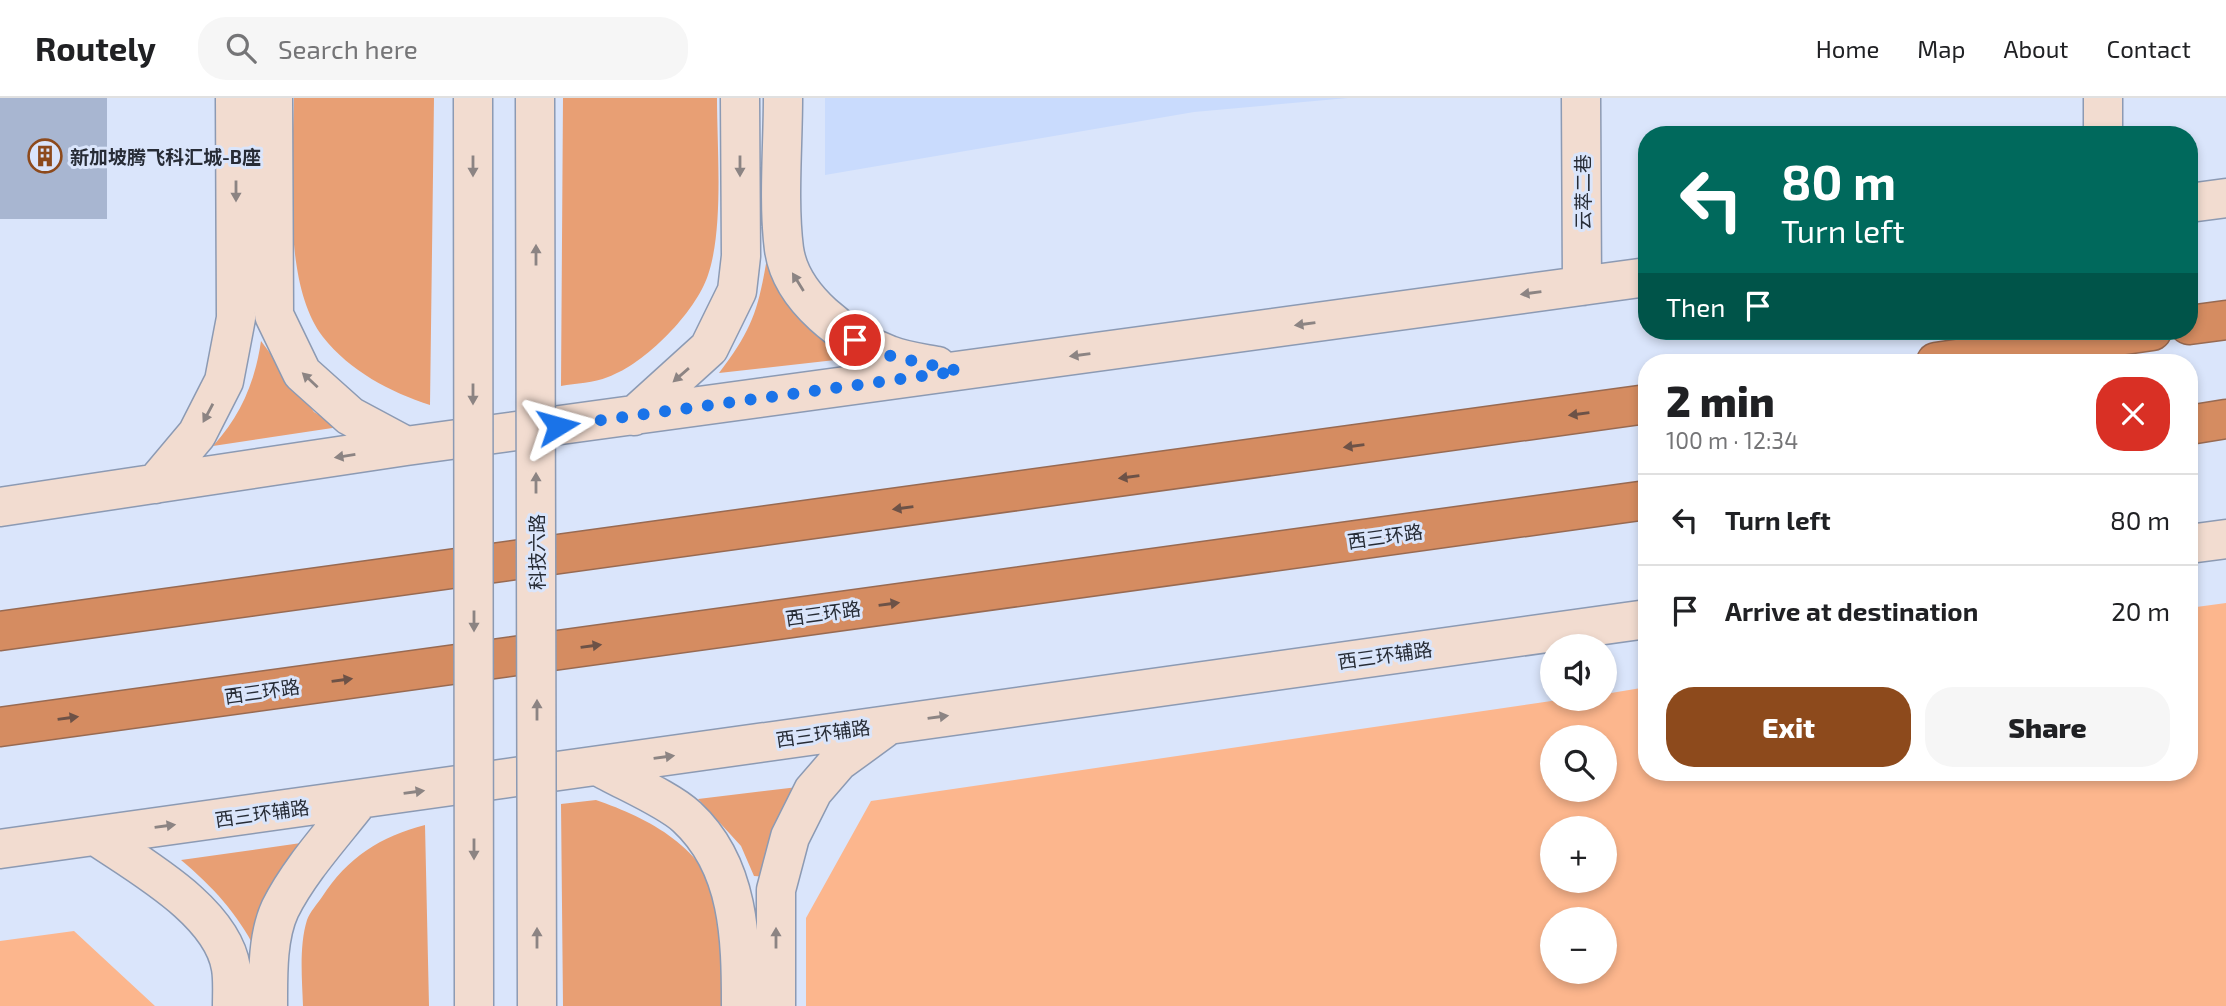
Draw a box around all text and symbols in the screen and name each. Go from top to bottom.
search box [198,17,688,80]
text: Routely [35,28,156,68]
icon: search [222,29,260,67]
text: Search here [278,33,418,64]
text: Home [1816,34,1879,63]
text: Map [1917,34,1965,63]
text: About [2003,34,2069,63]
text: Contact [2107,34,2191,63]
building icon: 新加坡腾飞科汇城-B座 [26,137,64,175]
place label: 新加坡腾飞科汇城-B座 [70,145,261,168]
text: 80 m [1781,151,1896,210]
street label: 云萃二巷 [1571,154,1594,230]
icon: left [1666,154,1757,245]
one-way arrow [467,155,479,177]
one-way arrow [734,155,746,177]
one-way arrow [230,180,242,202]
text: Turn left [1781,211,1905,249]
one-way arrow [530,244,542,266]
one-way arrow [792,273,805,292]
icon: arrive [1739,287,1777,325]
one-way arrow [1519,288,1541,299]
text: Then [1666,291,1725,322]
pin [825,310,885,370]
one-way arrow [1294,319,1316,330]
icon: arrive [836,321,874,359]
one-way arrow [1069,350,1091,361]
one-way arrow [672,367,690,383]
one-way arrow [301,372,319,388]
text: 2 min [1666,375,1775,425]
button: close [2096,377,2170,451]
one-way arrow [467,383,479,405]
position arrow [521,389,595,463]
one-way arrow [202,403,213,423]
one-way arrow [1568,409,1590,420]
text: 100 m · 12:34 [1666,426,1798,454]
one-way arrow [1343,441,1365,452]
one-way arrow [334,450,356,461]
one-way arrow [530,472,542,494]
one-way arrow [1117,472,1139,483]
icon: left [1666,501,1704,539]
one-way arrow [892,503,914,514]
text: Turn left [1725,504,1831,535]
text: 80 m [2110,504,2170,535]
street label: 科技六路 [525,514,548,590]
street label: 西三环路 [1346,519,1424,553]
icon: arrive [1666,592,1704,630]
text: Arrive at destination [1725,595,1978,626]
text: 20 m [2111,595,2170,626]
street label: 西三环路 [784,596,862,630]
one-way arrow [878,599,900,610]
one-way arrow [468,610,480,632]
map controls [1540,634,1617,984]
button: sound [1540,634,1617,711]
street label: 西三环辅路 [1336,637,1434,673]
one-way arrow [580,640,602,651]
street label: 西三环路 [223,674,301,708]
one-way arrow [331,674,353,685]
button: Exit [1666,687,1911,767]
button: Share [1925,687,2170,767]
one-way arrow [531,699,543,721]
one-way arrow [927,711,949,722]
one-way arrow [57,712,79,723]
street label: 西三环辅路 [774,715,872,751]
button: search [1540,725,1617,802]
one-way arrow [653,751,675,762]
one-way arrow [403,786,425,797]
street label: 西三环辅路 [213,795,311,831]
button: + [1540,816,1617,893]
one-way arrow [154,820,176,831]
one-way arrow [468,838,480,860]
button: − [1540,907,1617,984]
one-way arrow [531,927,543,949]
one-way arrow [770,927,782,949]

